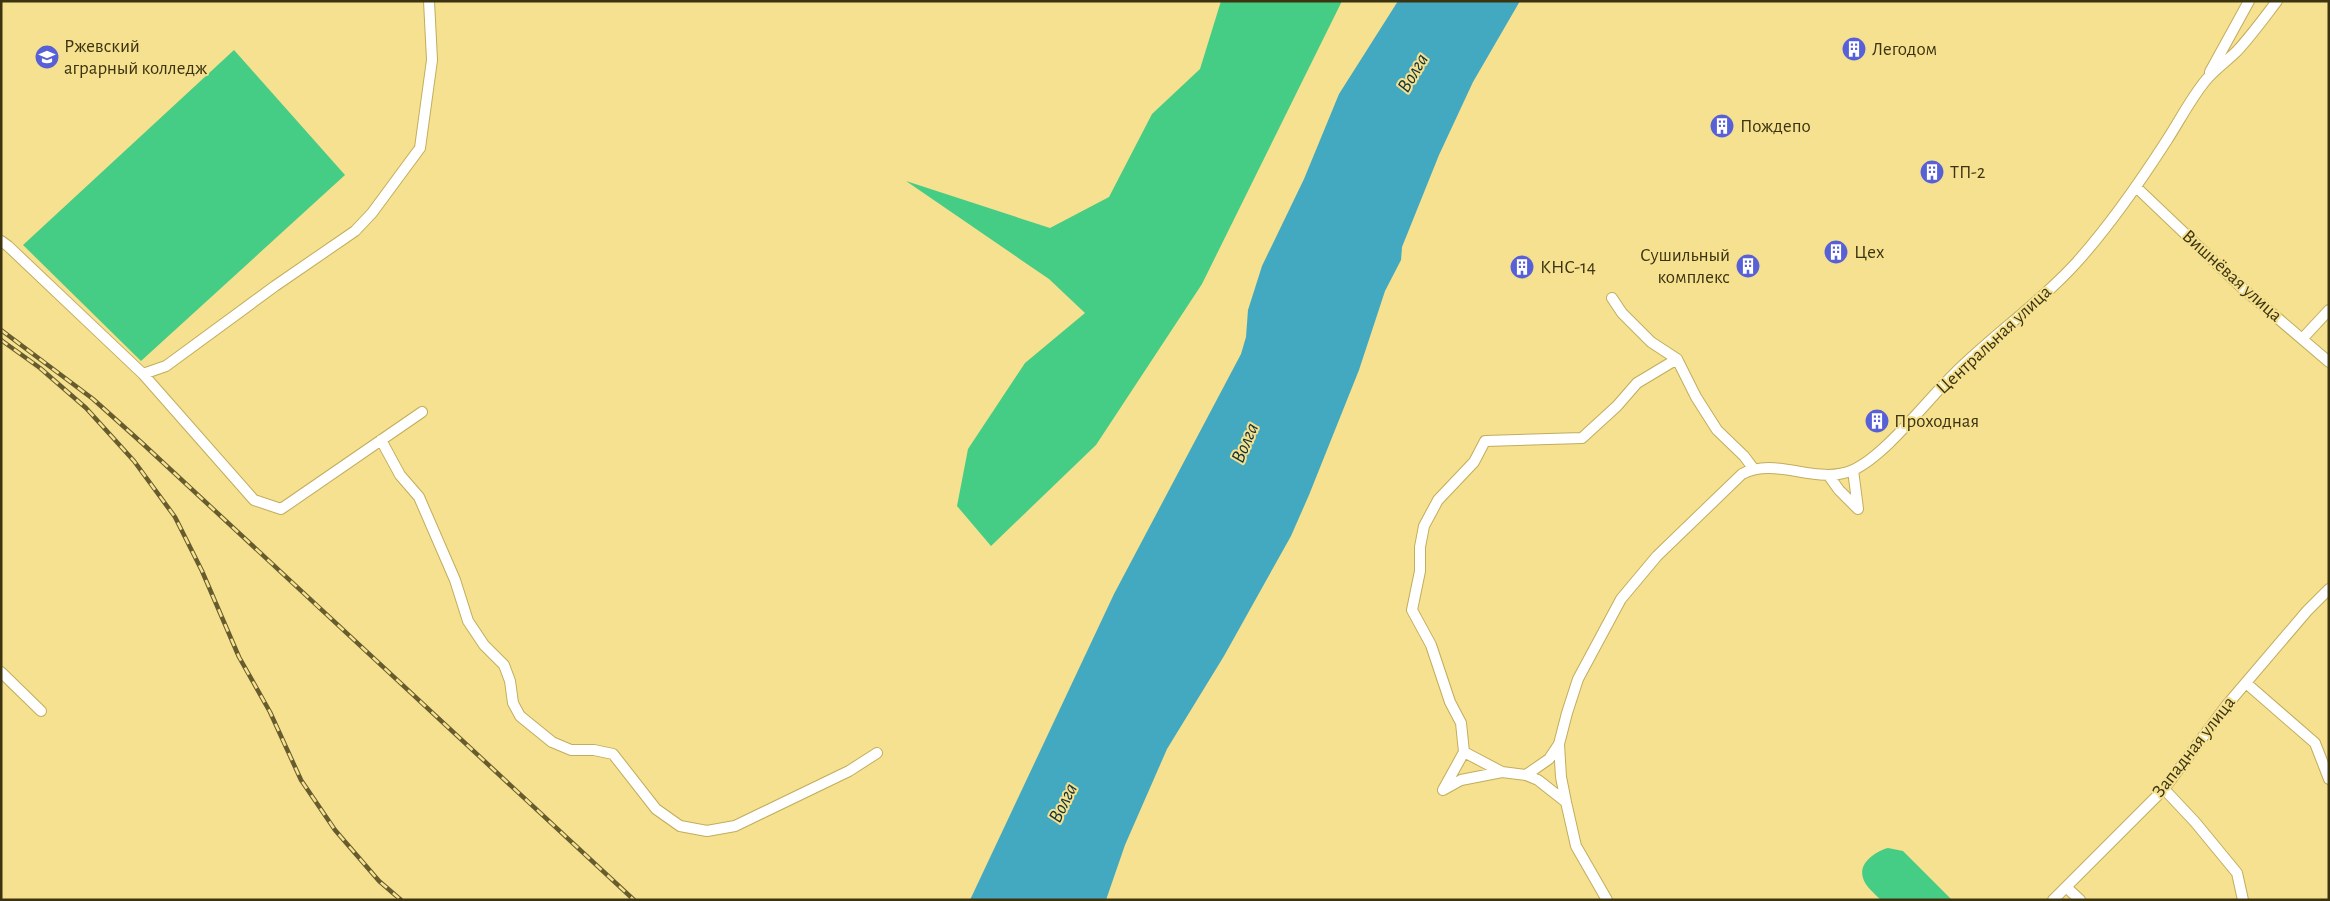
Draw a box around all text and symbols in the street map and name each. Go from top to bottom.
building icon: Легодом [1841,36,1867,62]
place label: Ржевский аграрный колледж [64,37,208,78]
place label: Легодом [1872,40,1937,59]
school or university icon: Ржевский аграрный колледж [34,44,60,70]
water label: Волга [1394,50,1432,96]
building icon: Пождепо [1709,113,1735,139]
place label: Пождепо [1740,117,1811,136]
building icon: ТП-2 [1919,159,1945,185]
place label: ТП-2 [1950,163,1986,182]
street label: Вишнёвая улица [2178,226,2286,326]
building icon: Цех [1823,239,1849,265]
place label: Цех [1854,243,1884,262]
place label: Сушильный комплекс [1640,246,1730,287]
building icon: Сушильный комплекс [1735,253,1761,279]
building icon: КНС-14 [1509,254,1535,280]
place label: КНС-14 [1540,258,1596,277]
street label: Центральная улица [1933,282,2055,398]
building icon: Проходная [1864,408,1890,434]
place label: Проходная [1894,412,1979,431]
water label: Волга [1228,420,1262,466]
street label: Западная улица [2149,693,2239,801]
water label: Волга [1045,780,1081,826]

